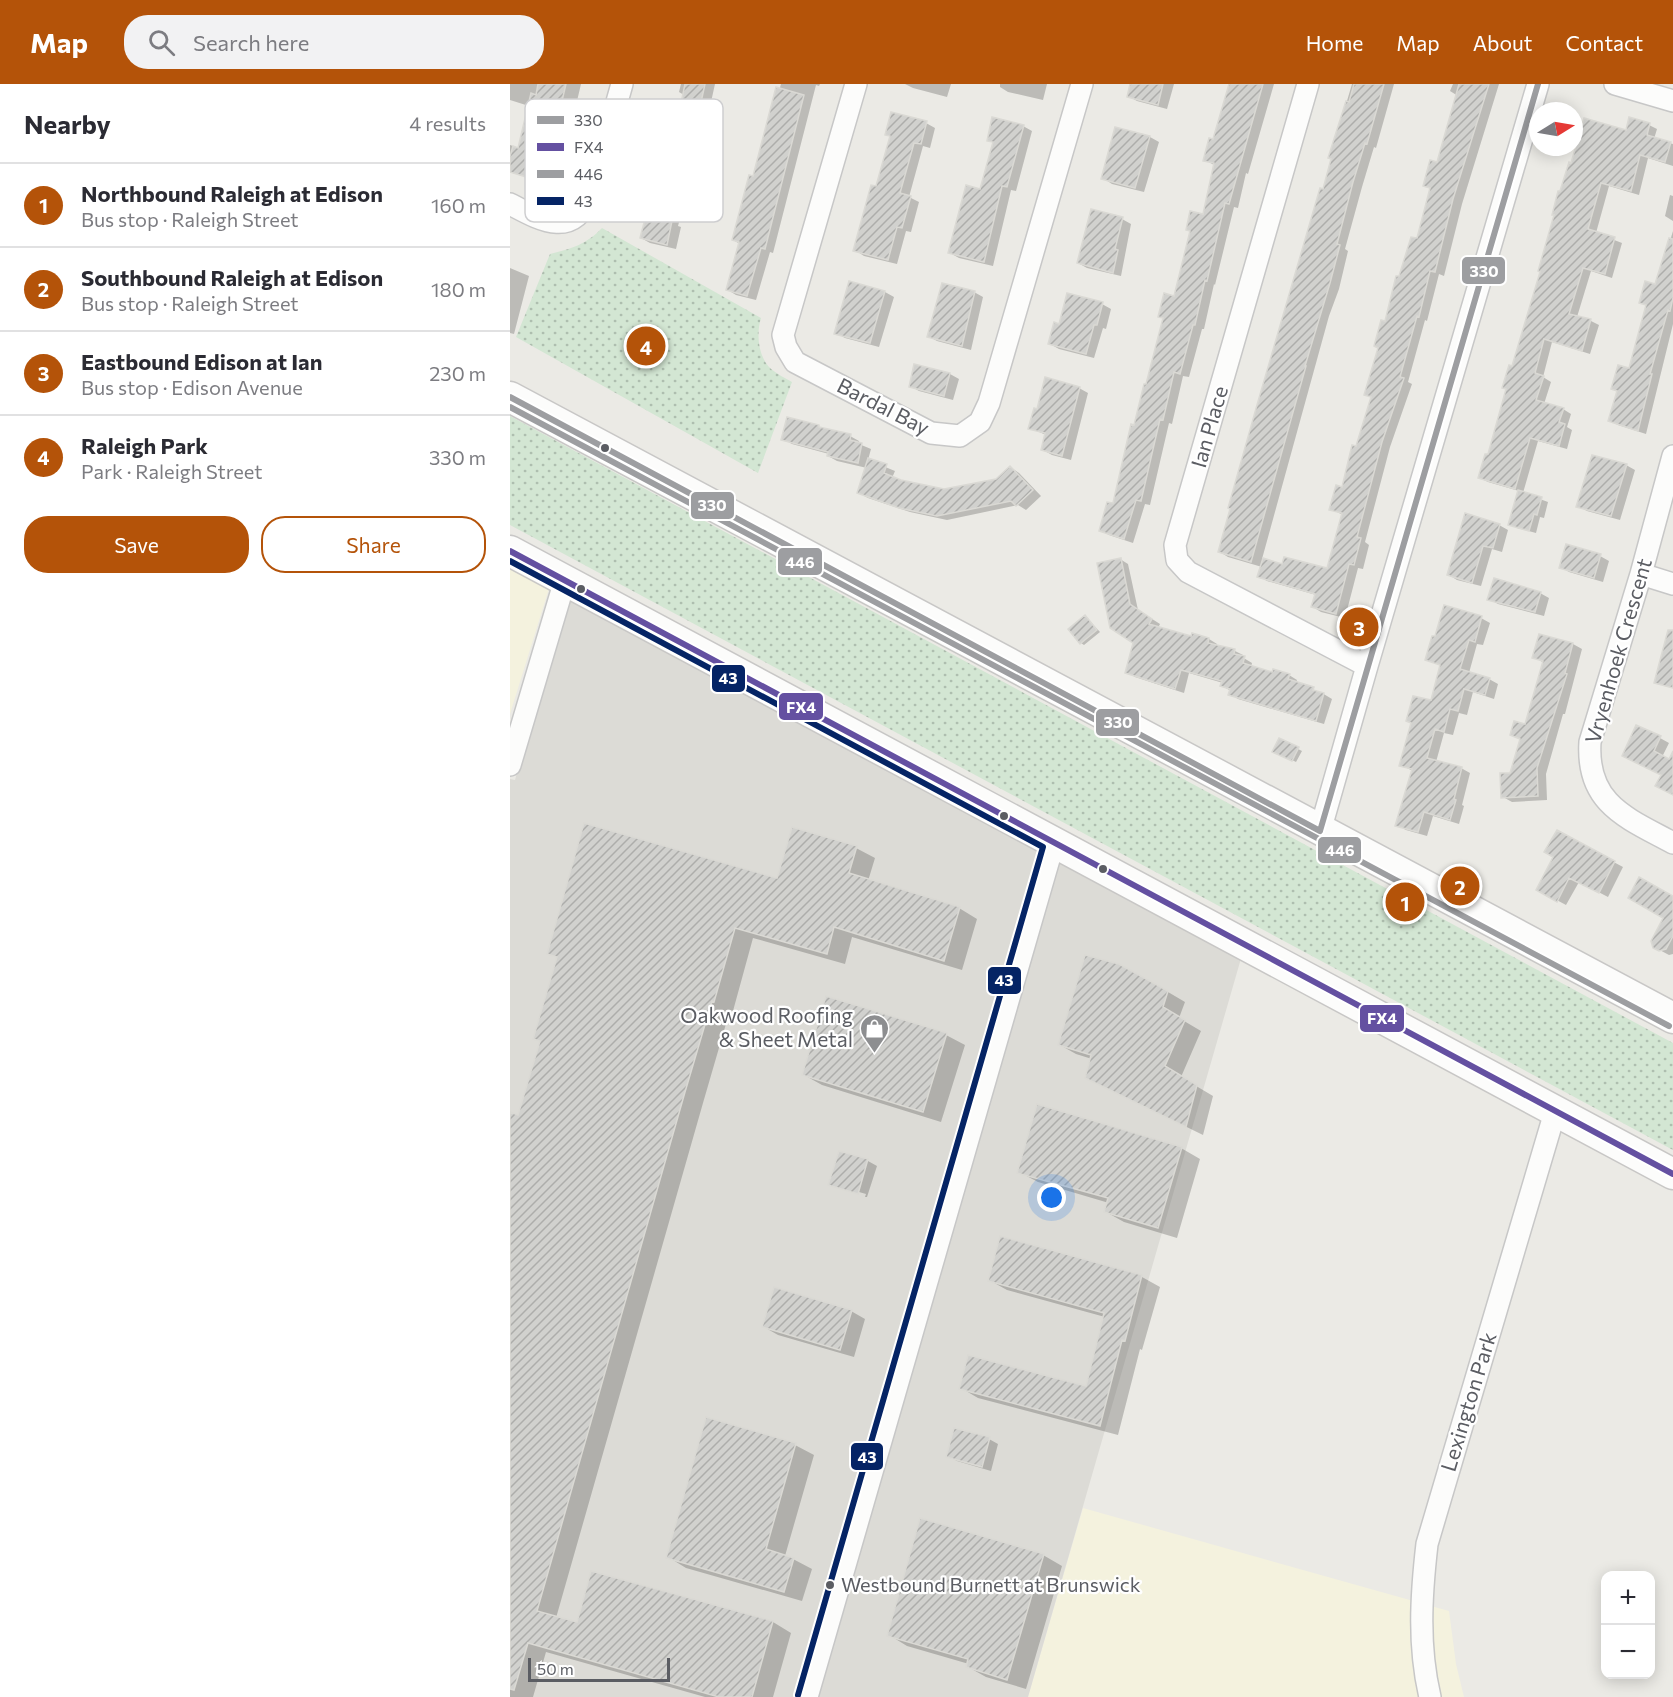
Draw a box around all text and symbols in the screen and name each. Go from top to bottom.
search box [124,15,544,69]
text: Map [30,25,88,59]
icon: search [145,26,178,59]
text: Search here [193,29,309,56]
text: Home [1306,30,1363,55]
text: Map [1396,30,1440,55]
text: About [1473,30,1532,55]
text: Contact [1565,30,1643,55]
legend [525,99,723,222]
north arrow [1529,102,1583,156]
text: Nearby [24,108,111,139]
text: 330 [574,110,603,129]
text: 4 results [409,111,486,135]
text: FX4 [574,137,604,156]
text: 446 [574,164,603,183]
text: Northbound Raleigh at Edison [81,180,383,207]
text: 43 [574,191,593,210]
text: 1 [39,193,48,217]
text: 160 m [431,193,486,217]
text: Bus stop · Raleigh Street [81,207,299,231]
line badge: 330 [1461,256,1506,285]
text: 330 [1469,261,1499,280]
text: Southbound Raleigh at Edison [81,264,383,291]
text: 2 [38,277,49,301]
text: 180 m [431,277,486,301]
text: Bus stop · Raleigh Street [81,291,299,315]
pin: 4 [626,324,666,368]
text: Eastbound Edison at Ian [81,348,322,375]
text: 3 [38,361,49,385]
text: 230 m [429,361,486,385]
street label: Bardal Bay [833,372,934,440]
text: Bus stop · Edison Avenue [81,375,303,399]
street label: Ian Place [1185,383,1232,470]
text: Raleigh Park [81,432,208,459]
unlabelled marker [599,442,611,454]
text: 4 [37,445,50,469]
text: 330 m [429,445,486,469]
text: Park · Raleigh Street [81,459,262,483]
line badge: 330 [690,491,735,520]
text: 330 [697,495,727,514]
button: Save [24,516,249,573]
button: Share [261,516,486,573]
line badge: 446 [777,547,823,576]
text: 446 [785,552,815,571]
street label: Vryenhoek Crescent [1579,555,1656,746]
unlabelled marker [575,583,587,595]
pin: 3 [1340,604,1378,650]
line badge: 43 [711,664,746,693]
text: 43 [718,668,738,687]
line badge: FX4 [778,692,824,721]
text: FX4 [786,697,816,716]
line badge: 330 [1095,708,1140,737]
text: 330 [1103,712,1133,731]
unlabelled marker [998,810,1010,822]
line badge: 446 [1317,836,1362,864]
text: 446 [1325,840,1355,859]
unlabelled marker [1097,863,1109,875]
pin: 2 [1440,864,1480,908]
pin: 1 [1386,880,1424,924]
line badge: 43 [987,966,1022,995]
text: 43 [994,970,1014,989]
place label: Oakwood Roofing & Sheet Metal [680,1002,853,1051]
line badge: FX4 [1359,1004,1405,1033]
text: FX4 [1367,1008,1397,1027]
shop icon: Oakwood Roofing & Sheet Metal [858,1012,890,1054]
your location [1037,1183,1066,1212]
street label: Lexington Park [1435,1329,1501,1474]
line badge: 43 [850,1442,884,1471]
text: 43 [857,1447,877,1466]
map controls [1601,1571,1655,1679]
button: + [1601,1571,1655,1625]
place label: Westbound Burnett at Brunswick [841,1572,1141,1596]
marker: Westbound Burnett at Brunswick [824,1579,836,1591]
button: − [1601,1625,1655,1679]
scale bar [528,1655,670,1682]
text: 50 m [537,1659,574,1678]

